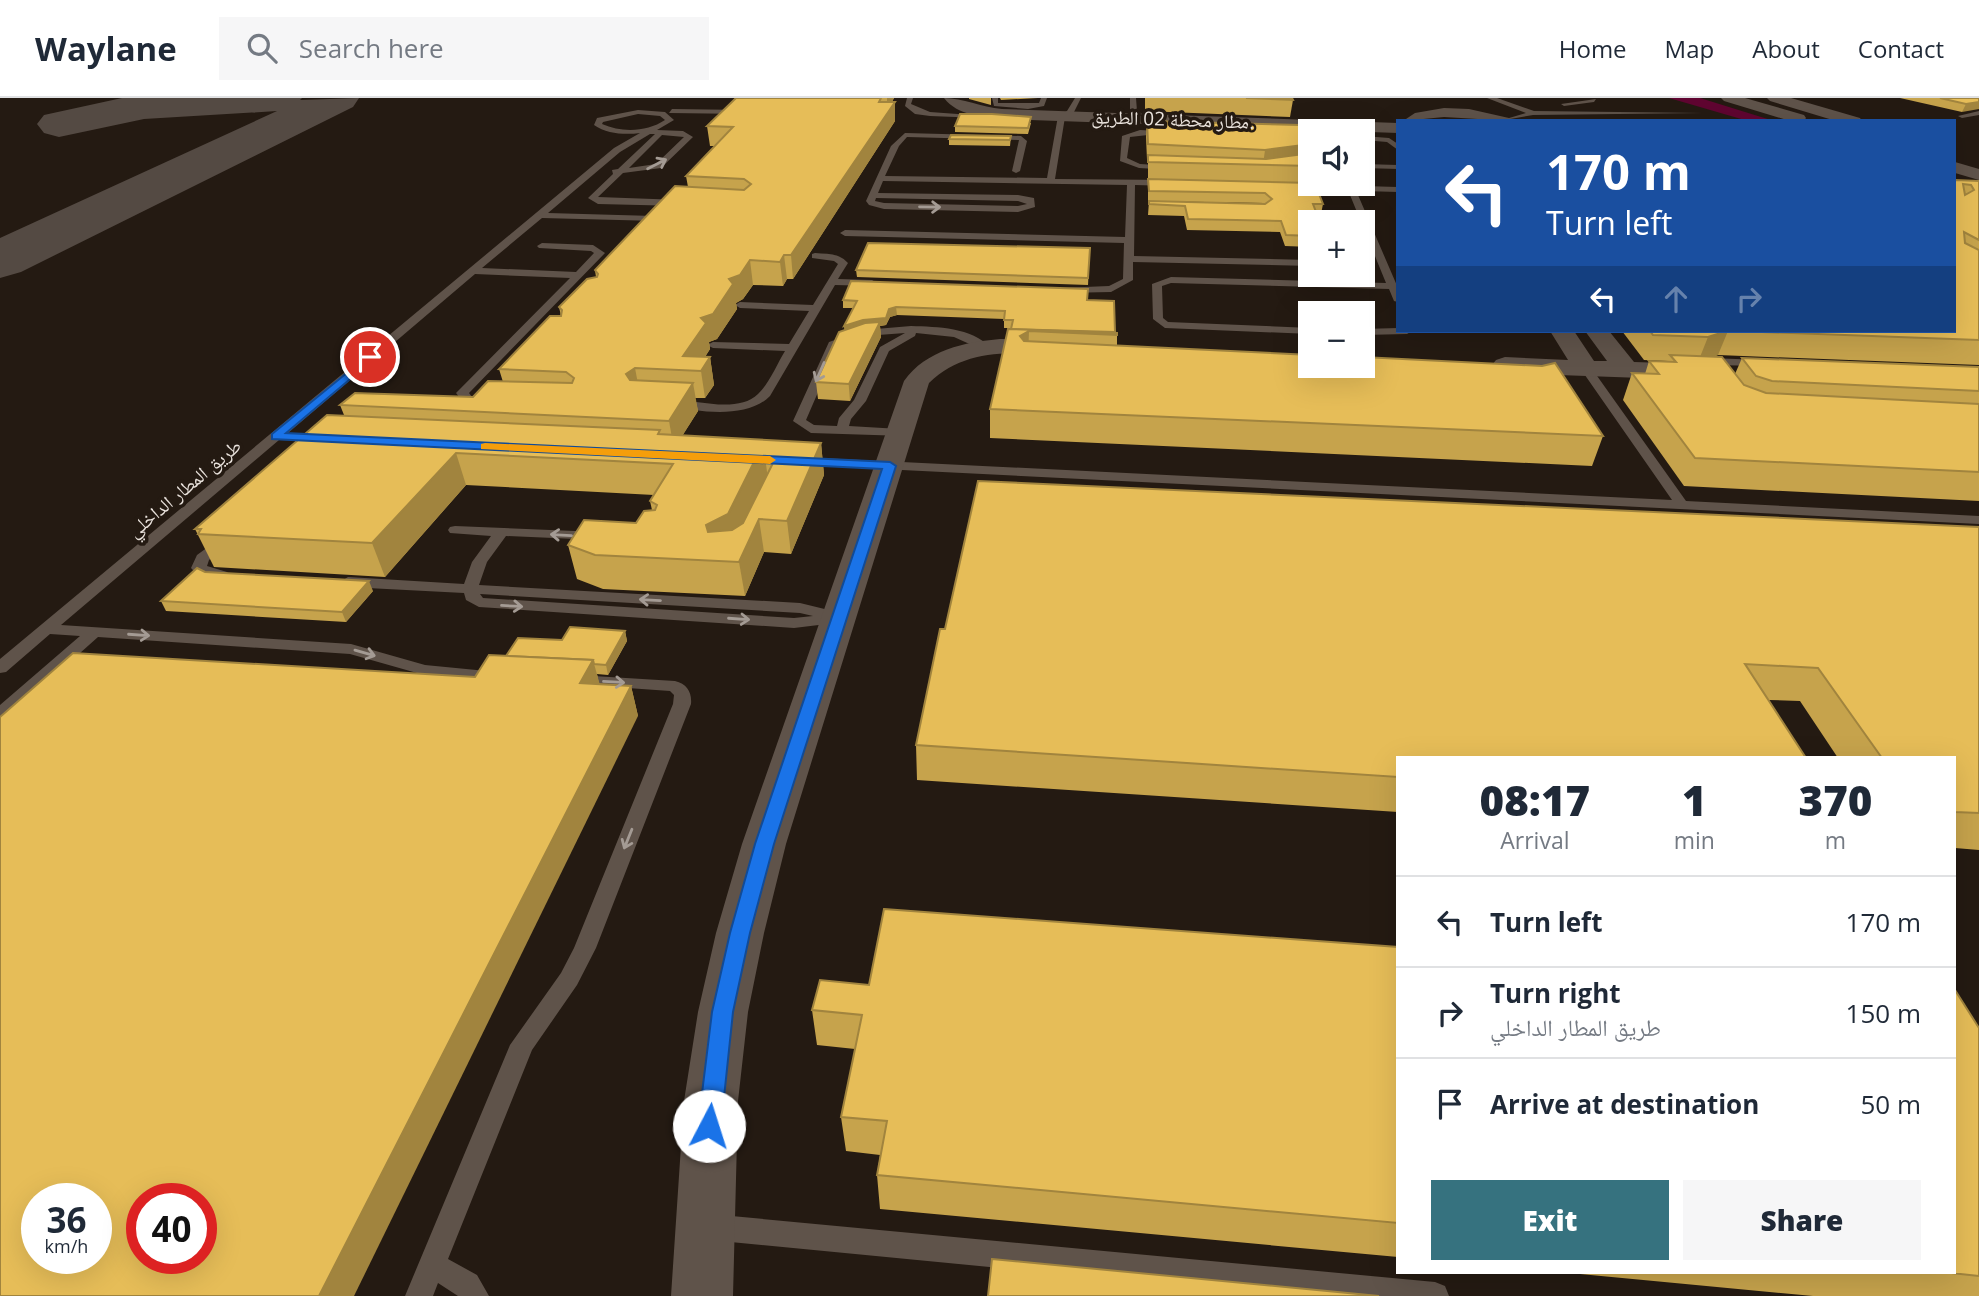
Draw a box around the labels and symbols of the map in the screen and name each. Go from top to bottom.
street label: مطار محطة 02 الطريق. [1091,103,1255,135]
one-way arrow [647,156,667,170]
one-way arrow [919,200,942,214]
pin [340,327,400,387]
one-way arrow [813,361,826,382]
street label: طريق المطار الداخلي [122,433,248,545]
one-way arrow [550,528,573,541]
one-way arrow [639,593,662,606]
one-way arrow [500,599,523,612]
one-way arrow [727,613,750,626]
one-way arrow [127,629,150,642]
one-way arrow [354,647,376,660]
one-way arrow [602,676,625,689]
one-way arrow [621,827,634,849]
position arrow [672,1089,746,1163]
speed limit sign: 40 [126,1183,217,1274]

